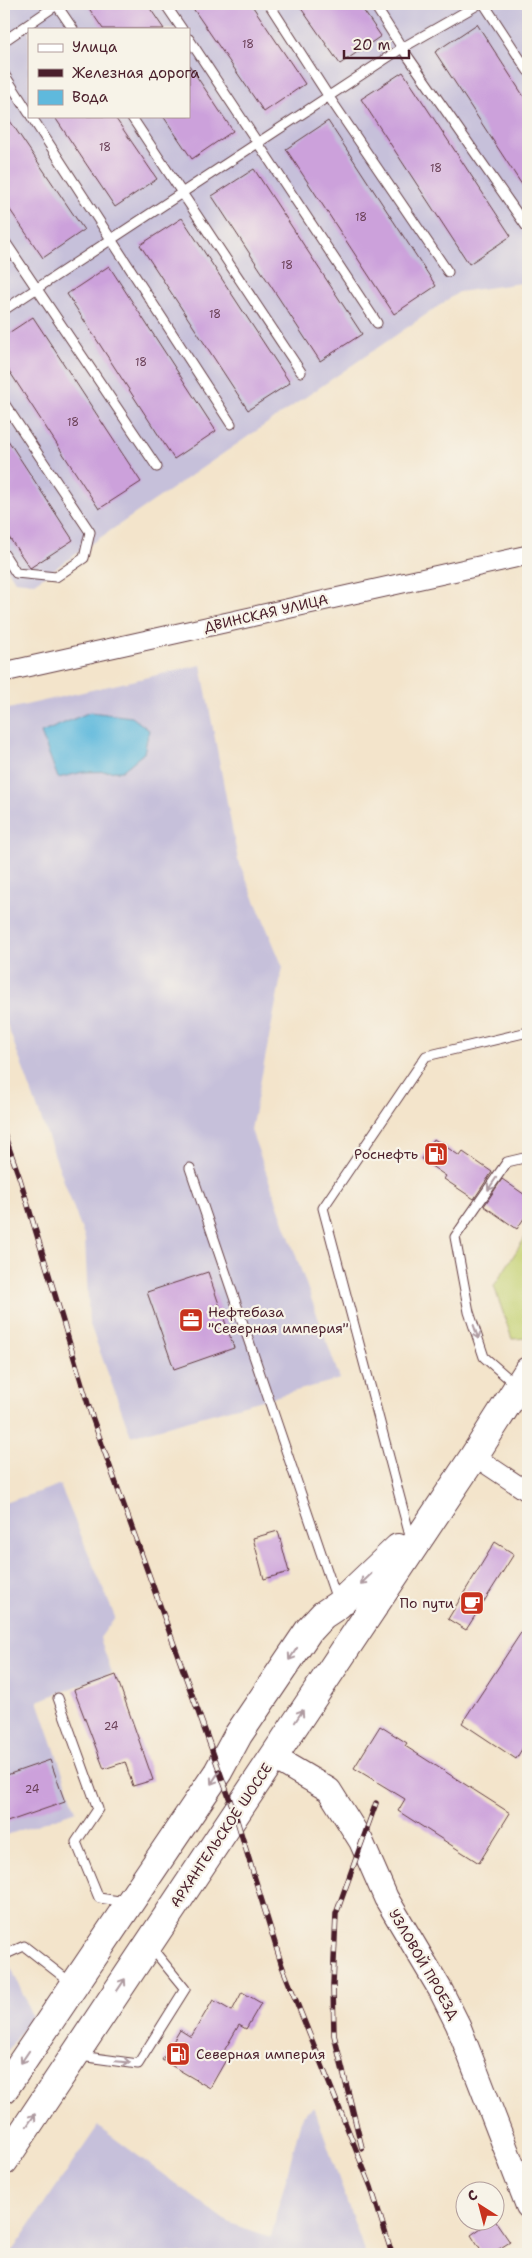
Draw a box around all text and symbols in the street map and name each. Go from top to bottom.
legend [28,28,190,118]
scale bar [344,28,410,60]
text: 20 m [352,35,391,55]
text: Улица [72,37,118,57]
house number: 18 [242,37,254,52]
text: Железная дорога [72,63,200,83]
text: Вода [72,87,109,107]
house number: 18 [99,140,111,155]
house number: 18 [430,161,442,176]
house number: 18 [355,210,367,225]
house number: 18 [281,258,293,273]
house number: 18 [209,307,221,322]
house number: 18 [135,355,147,370]
house number: 18 [67,415,79,430]
street label: ДВИНСКАЯ УЛИЦА [202,590,330,636]
fuel station icon: Роснефть [423,1141,449,1167]
place label: Роснефть [354,1145,418,1163]
one-way arrow [486,1177,497,1191]
place label: Нефтебаза "Северная империя" [208,1303,349,1337]
office icon: Нефтебаза "Северная империя" [178,1307,204,1333]
one-way arrow [472,1324,481,1340]
one-way arrow [359,1573,372,1585]
cafe icon: По пути [459,1590,485,1616]
place label: По пути [400,1594,454,1612]
one-way arrow [288,1646,298,1660]
one-way arrow [295,1710,305,1724]
house number: 24 [104,1719,119,1734]
street label: АРХАНГЕЛЬСКОЕ ШОССЕ [166,1759,276,1911]
one-way arrow [209,1770,219,1784]
house number: 24 [25,1782,40,1797]
street label: УЗЛОВОЙ ПРОЕЗД [385,1906,463,2023]
one-way arrow [116,1978,126,1992]
fuel station icon: Северная империя [165,2041,191,2067]
place label: Северная империя [196,2045,325,2063]
one-way arrow [20,2050,30,2064]
one-way arrow [114,2058,130,2067]
one-way arrow [26,2114,36,2128]
north arrow [454,2180,504,2230]
text: С [464,2186,481,2205]

